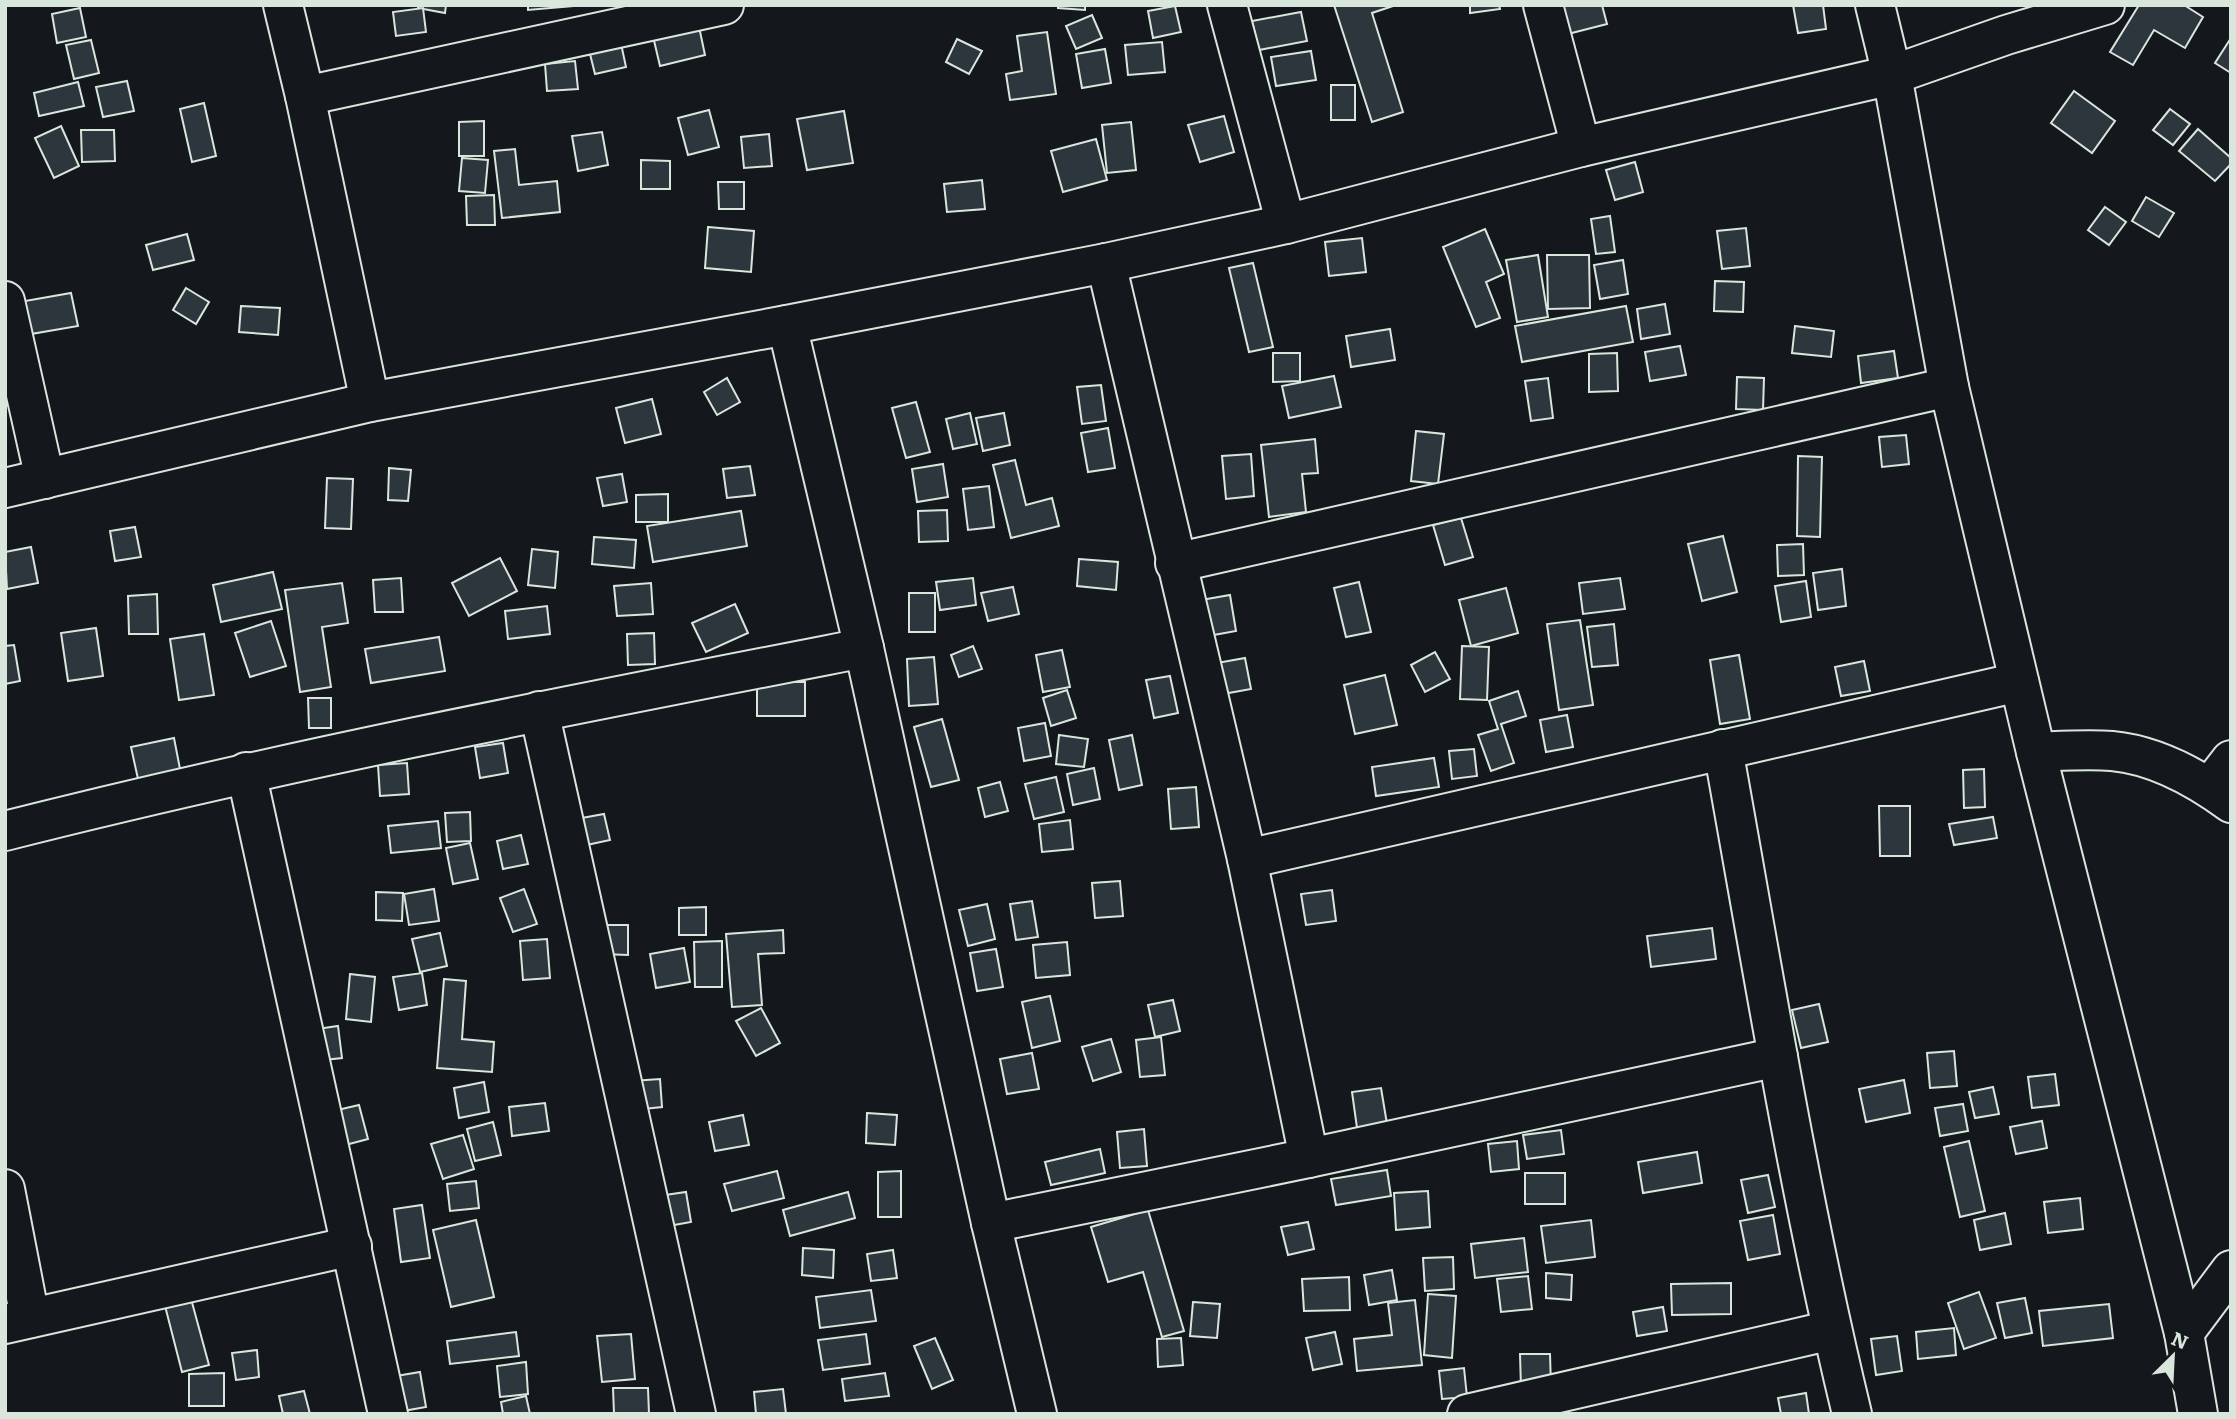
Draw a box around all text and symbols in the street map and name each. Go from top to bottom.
north arrow [2138,1321,2208,1391]
text: N [2167,1324,2193,1356]

